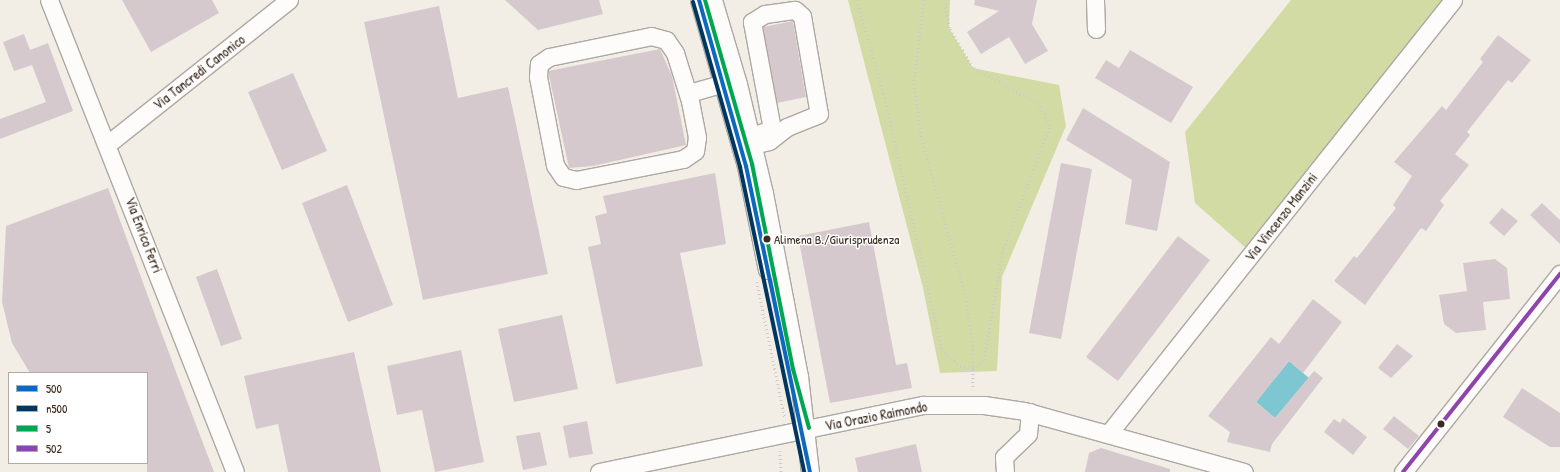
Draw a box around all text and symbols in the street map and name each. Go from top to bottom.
street label: Via Tancredi Canonico [150,31,248,113]
street label: Via Vincenzo Manzini [1241,169,1321,265]
street label: Via Enrico Ferri [122,195,166,275]
place label: Alimena B./Giurisprudenza [774,231,899,247]
marker: Alimena B./Giurisprudenza [762,234,772,244]
legend [8,372,148,464]
text: 500 [46,380,62,397]
street label: Via Orazio Raimondo [823,398,929,434]
text: n500 [46,400,67,417]
unlabelled marker [1436,419,1446,429]
text: 5 [46,420,51,437]
text: 502 [46,440,62,457]

